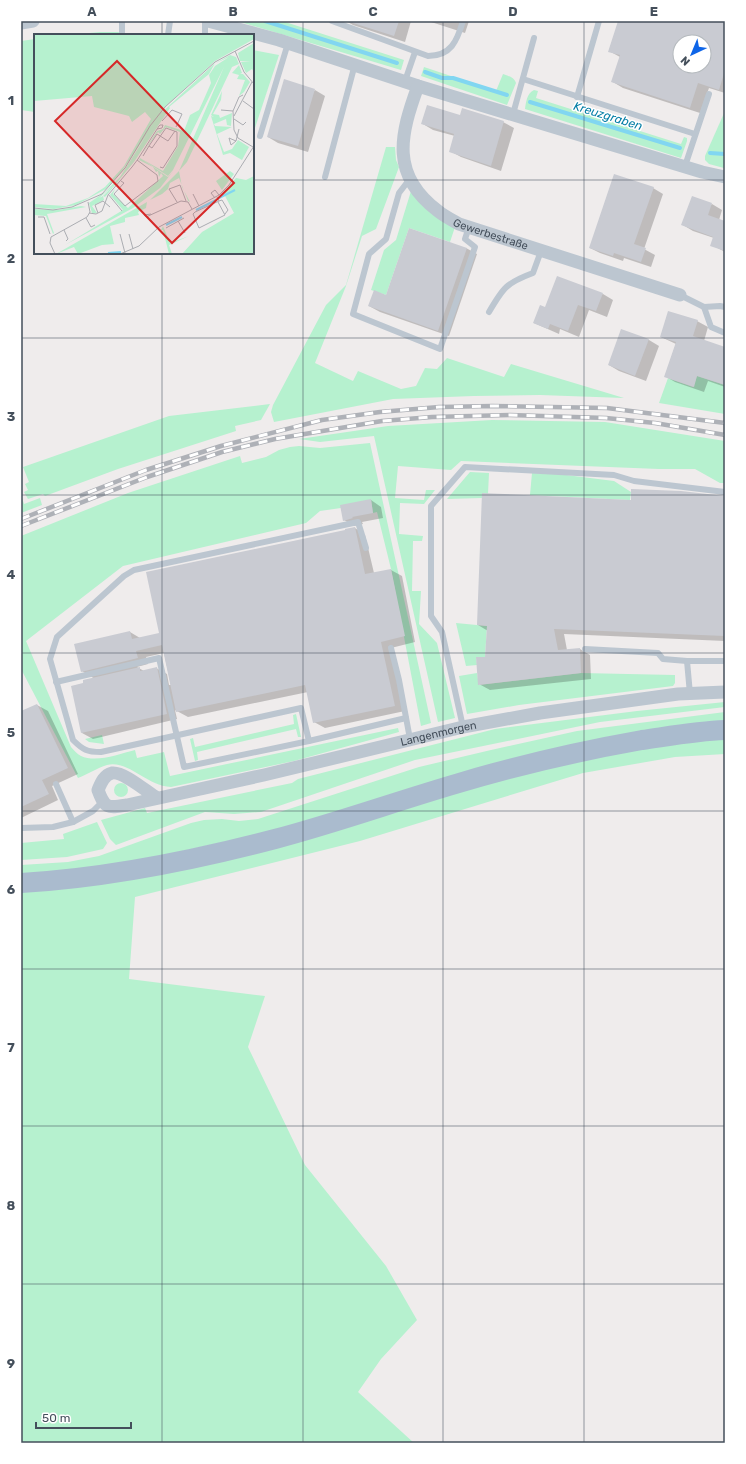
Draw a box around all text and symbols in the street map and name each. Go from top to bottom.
text: A [87,4,97,19]
text: B [228,4,238,19]
text: C [368,4,378,19]
text: D [508,4,518,19]
text: E [650,4,658,19]
inset map [34,34,254,254]
north arrow [672,34,712,74]
text: N [678,53,693,68]
text: 1 [8,93,14,108]
water label: Kreuzgraben [572,99,644,133]
street label: Gewerbestraße [451,216,530,253]
text: 2 [7,251,15,266]
text: 3 [7,409,16,424]
text: 4 [7,567,16,582]
street label: Langenmorgen [399,719,478,749]
text: 5 [7,725,15,740]
text: 6 [7,882,16,897]
text: 7 [7,1040,15,1055]
text: 8 [7,1198,16,1213]
text: 9 [7,1356,15,1371]
scale bar [36,1404,131,1430]
text: 50 m [42,1411,70,1425]

